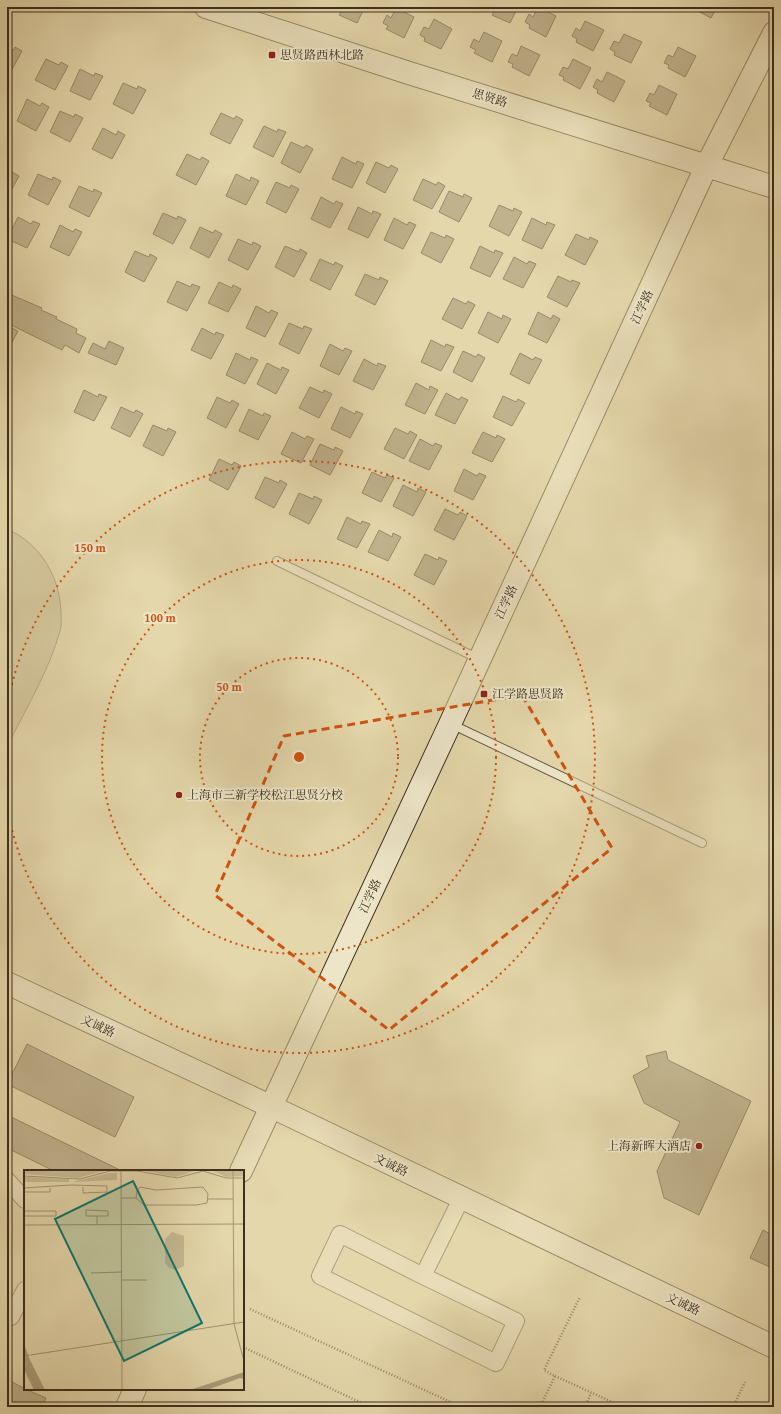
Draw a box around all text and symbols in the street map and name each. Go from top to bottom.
place label: 思贤路西林北路 [280,46,364,63]
marker: 思贤路西林北路 [267,50,277,60]
street label: 思贤路 [470,84,510,111]
street label: 江学路 [626,287,657,327]
text: 150 m [74,539,107,556]
street label: 江学路 [490,582,521,622]
text: 100 m [144,609,177,626]
text: 50 m [216,678,242,695]
place label: 江学路思贤路 [492,685,564,702]
marker: 江学路思贤路 [479,689,489,699]
centre of rings [292,750,306,764]
place label: 上海市三新学校松江思贤分校 [187,786,343,803]
marker: 上海市三新学校松江思贤分校 [174,790,184,800]
street label: 江学路 [354,876,385,916]
street label: 文诚路 [78,1010,118,1041]
place label: 上海新晖大酒店 [607,1137,691,1154]
marker: 上海新晖大酒店 [694,1141,704,1151]
street label: 文诚路 [371,1149,411,1180]
inset map [24,1170,244,1390]
street label: 文诚路 [663,1288,703,1319]

